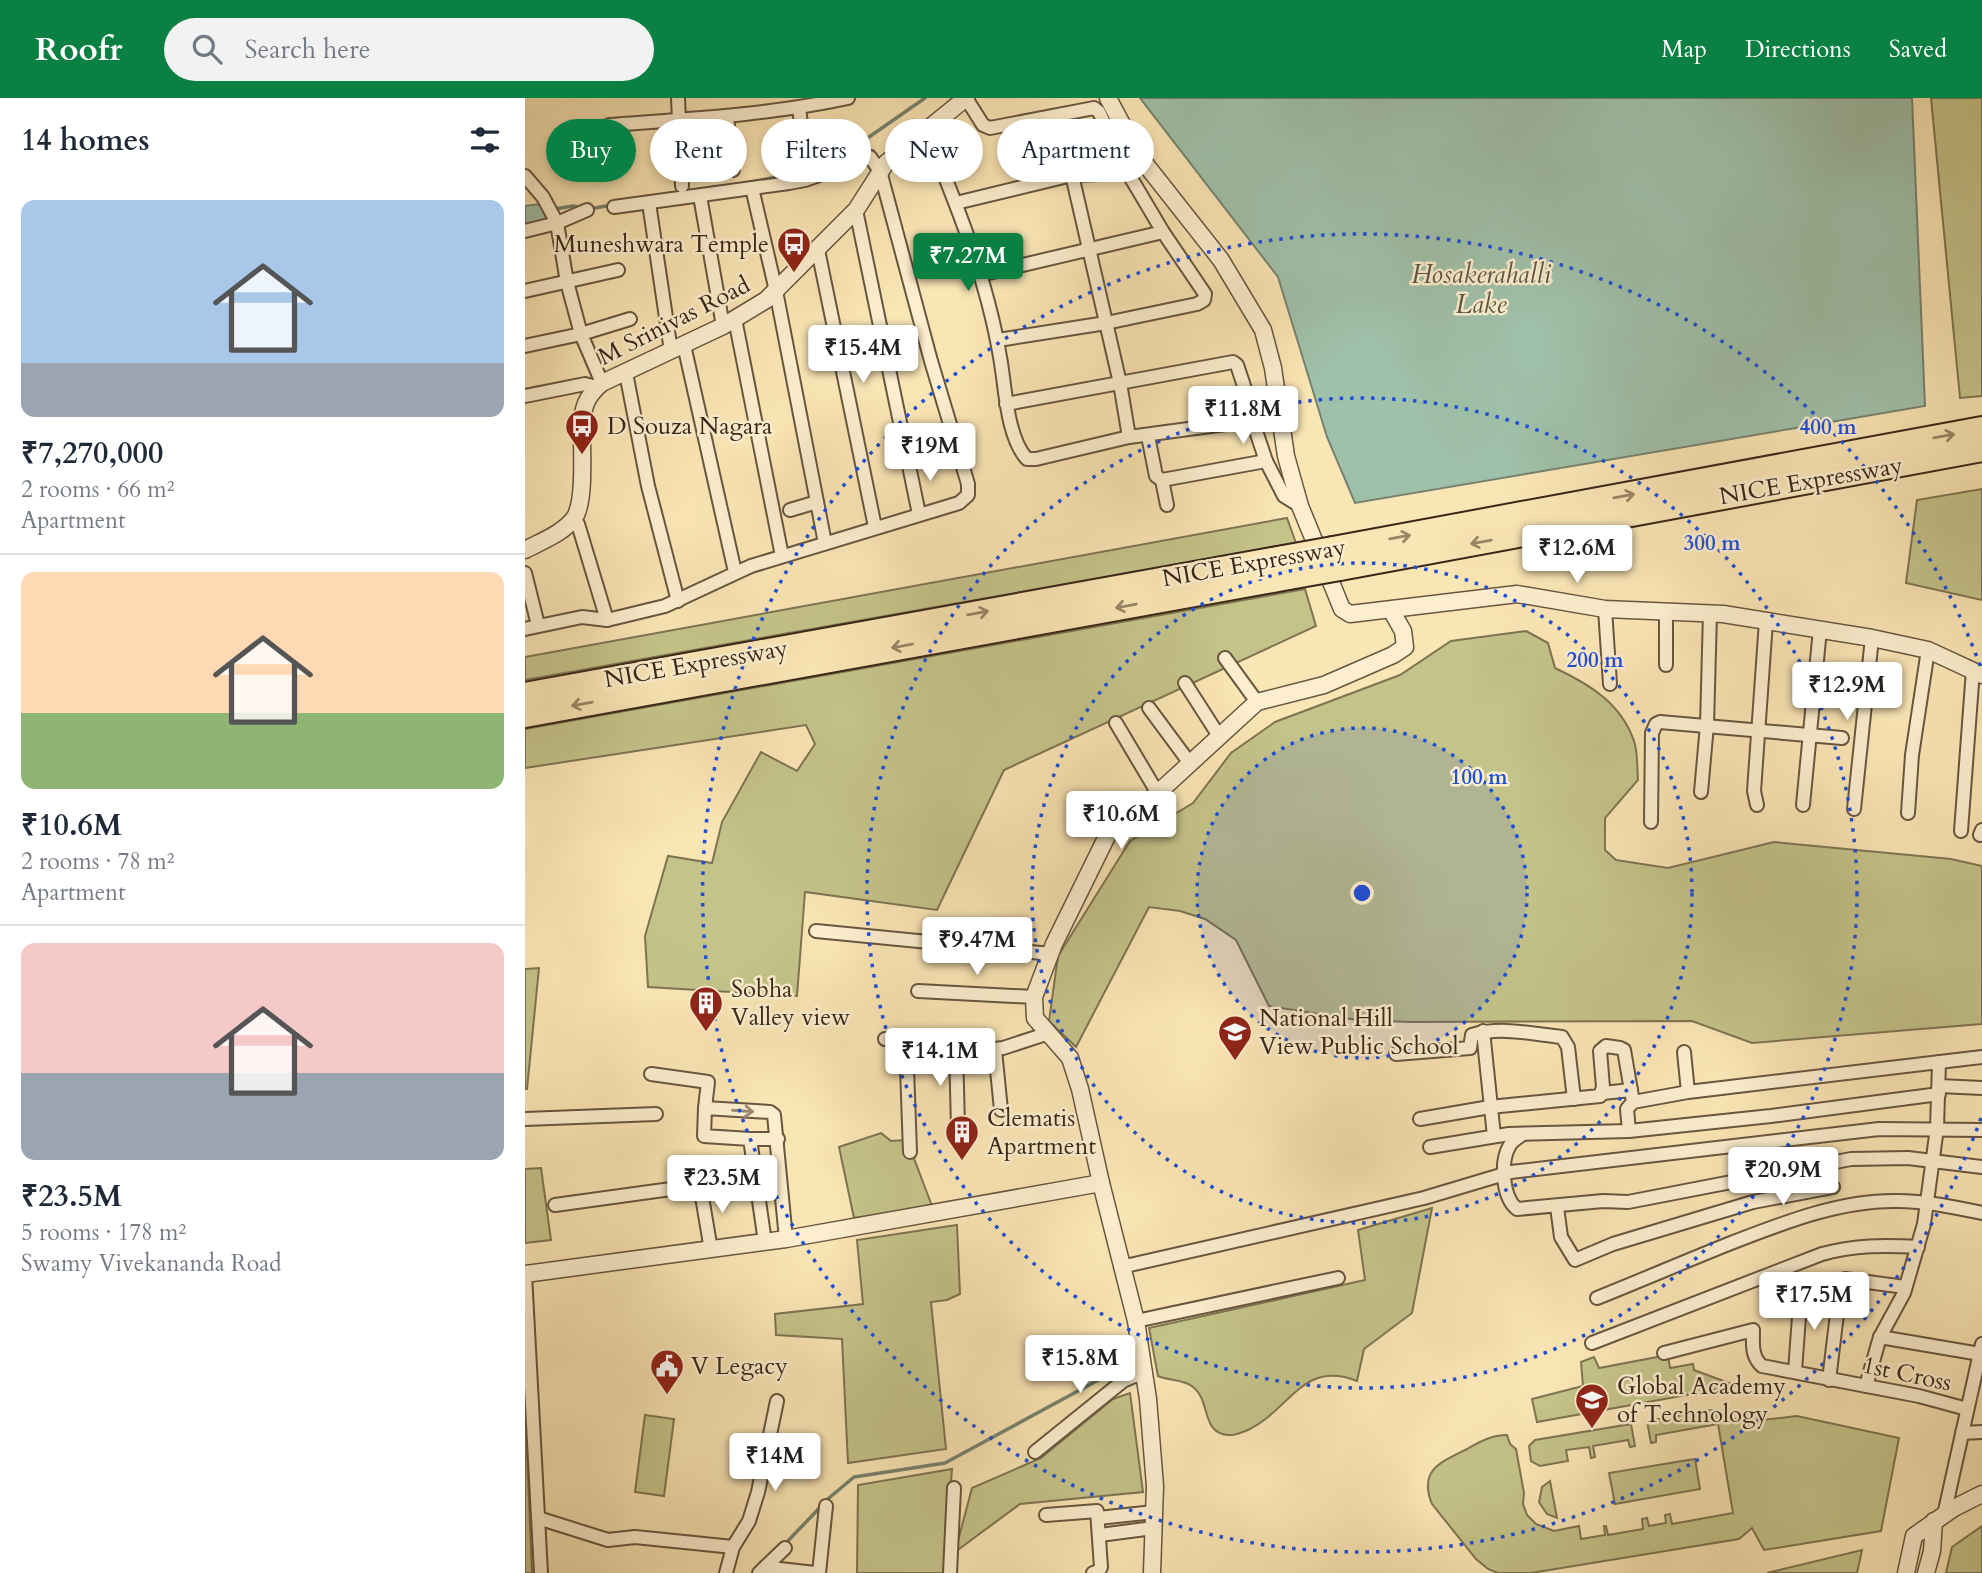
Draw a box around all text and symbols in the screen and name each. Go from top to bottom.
search box [164,18,654,81]
text: Roofr [35,27,122,72]
icon: search [188,30,226,68]
text: Search here [244,32,370,67]
text: Map [1661,33,1707,66]
text: Directions [1745,33,1851,66]
text: Saved [1889,33,1947,66]
chip: Buy [546,119,636,182]
chip: Rent [650,119,747,182]
chip: Filters [761,119,871,182]
chip: New [885,119,983,182]
chip: Apartment [997,119,1154,182]
text: 14 homes [21,120,150,161]
icon: filters [466,121,504,159]
bus stop icon: Muneshwara Temple [775,225,813,274]
place label: Muneshwara Temple [554,228,769,261]
pin: ₹7.27M [911,234,1025,293]
text: ₹7.27M [929,240,1007,271]
icon: home [200,245,326,371]
water label: Hosakerahalli Lake [1411,257,1552,322]
street label: M Srinivas Road [592,268,756,374]
pin: ₹15.4M [806,326,920,385]
text: ₹15.4M [824,332,902,363]
pin: ₹11.8M [1186,386,1300,446]
text: ₹11.8M [1204,393,1282,424]
bus stop icon: D Souza Nagara [563,407,601,456]
place label: D Souza Nagara [607,410,773,443]
text: 400 m [1799,413,1857,442]
pin: ₹19M [889,424,971,483]
one-way arrow [1932,429,1955,443]
text: ₹19M [900,430,960,461]
text: ₹7,270,000 [21,433,163,474]
street label: NICE Expressway [1717,449,1906,513]
text: 2 rooms · 66 m² [21,474,174,505]
one-way arrow [1612,488,1635,502]
text: Apartment [21,505,125,536]
pin: ₹12.6M [1520,526,1634,585]
text: 300 m [1683,529,1741,558]
one-way arrow [1388,530,1411,543]
street label: NICE Expressway [1160,531,1349,595]
text: ₹12.6M [1538,532,1616,563]
one-way arrow [1470,535,1493,549]
one-way arrow [1115,600,1138,613]
one-way arrow [966,606,989,619]
icon: home [200,617,326,743]
street label: NICE Expressway [602,632,791,696]
one-way arrow [891,640,914,653]
text: 200 m [1566,646,1624,675]
pin: ₹12.9M [1790,662,1904,722]
text: ₹12.9M [1808,669,1886,700]
one-way arrow [571,698,594,711]
text: 100 m [1450,763,1508,792]
pin: ₹10.6M [1064,792,1178,851]
text: ₹10.6M [1082,798,1160,829]
text: ₹10.6M [21,805,122,846]
text: 2 rooms · 78 m² [21,846,174,877]
text: Apartment [21,877,125,908]
centre of rings [1350,881,1374,905]
pin: ₹9.47M [920,918,1034,977]
text: ₹9.47M [938,924,1016,955]
place label: Sobha Valley view [731,973,850,1034]
building icon: Sobha Valley view [687,984,725,1033]
icon: home [200,988,326,1114]
place label: National Hill View Public School [1259,1002,1459,1063]
school or university icon: National Hill View Public School [1216,1013,1254,1062]
pin: ₹14.1M [883,1028,997,1088]
text: ₹14.1M [901,1035,979,1066]
place label: Clematis Apartment [987,1102,1096,1163]
one-way arrow [731,1104,754,1117]
building icon: Clematis Apartment [943,1113,981,1162]
pin: ₹20.9M [1726,1148,1840,1207]
text: ₹20.9M [1744,1154,1822,1185]
pin: ₹23.5M [665,1156,779,1215]
text: ₹23.5M [683,1162,761,1193]
text: ₹23.5M [21,1176,122,1217]
text: 5 rooms · 178 m² [21,1217,186,1248]
text: Swamy Vivekananda Road [21,1248,281,1279]
pin: ₹17.5M [1757,1272,1871,1332]
text: ₹17.5M [1775,1279,1853,1310]
pin: ₹15.8M [1023,1336,1137,1395]
text: ₹15.8M [1041,1342,1119,1373]
public building icon: V Legacy [648,1347,686,1396]
street label: 1st Cross [1859,1348,1955,1400]
place label: V Legacy [691,1350,788,1383]
place label: Global Academy of Technology [1617,1370,1786,1431]
school or university icon: Global Academy of Technology [1573,1381,1611,1430]
pin: ₹14M [734,1434,816,1493]
text: ₹14M [745,1440,805,1471]

